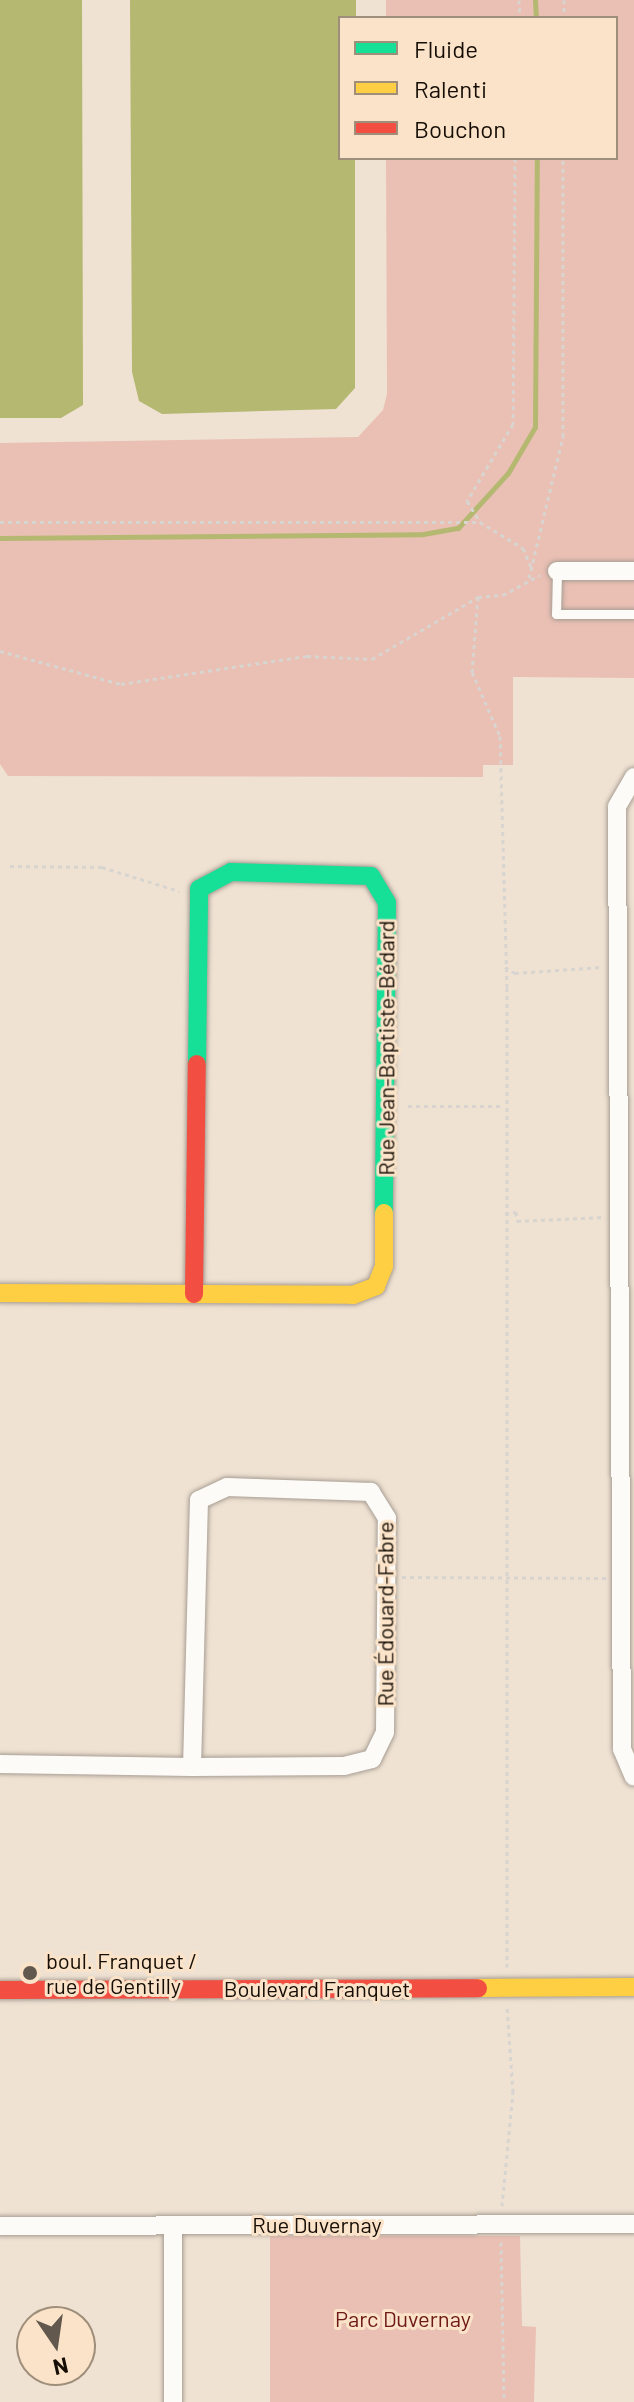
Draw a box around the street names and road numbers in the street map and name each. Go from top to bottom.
street label: Rue Jean-Baptiste-Bédard [373,920,399,1176]
street label: Rue Édouard-Fabre [372,1522,398,1706]
street label: Boulevard Franquet [224,1976,410,2002]
street label: Rue Duvernay [252,2212,382,2238]

